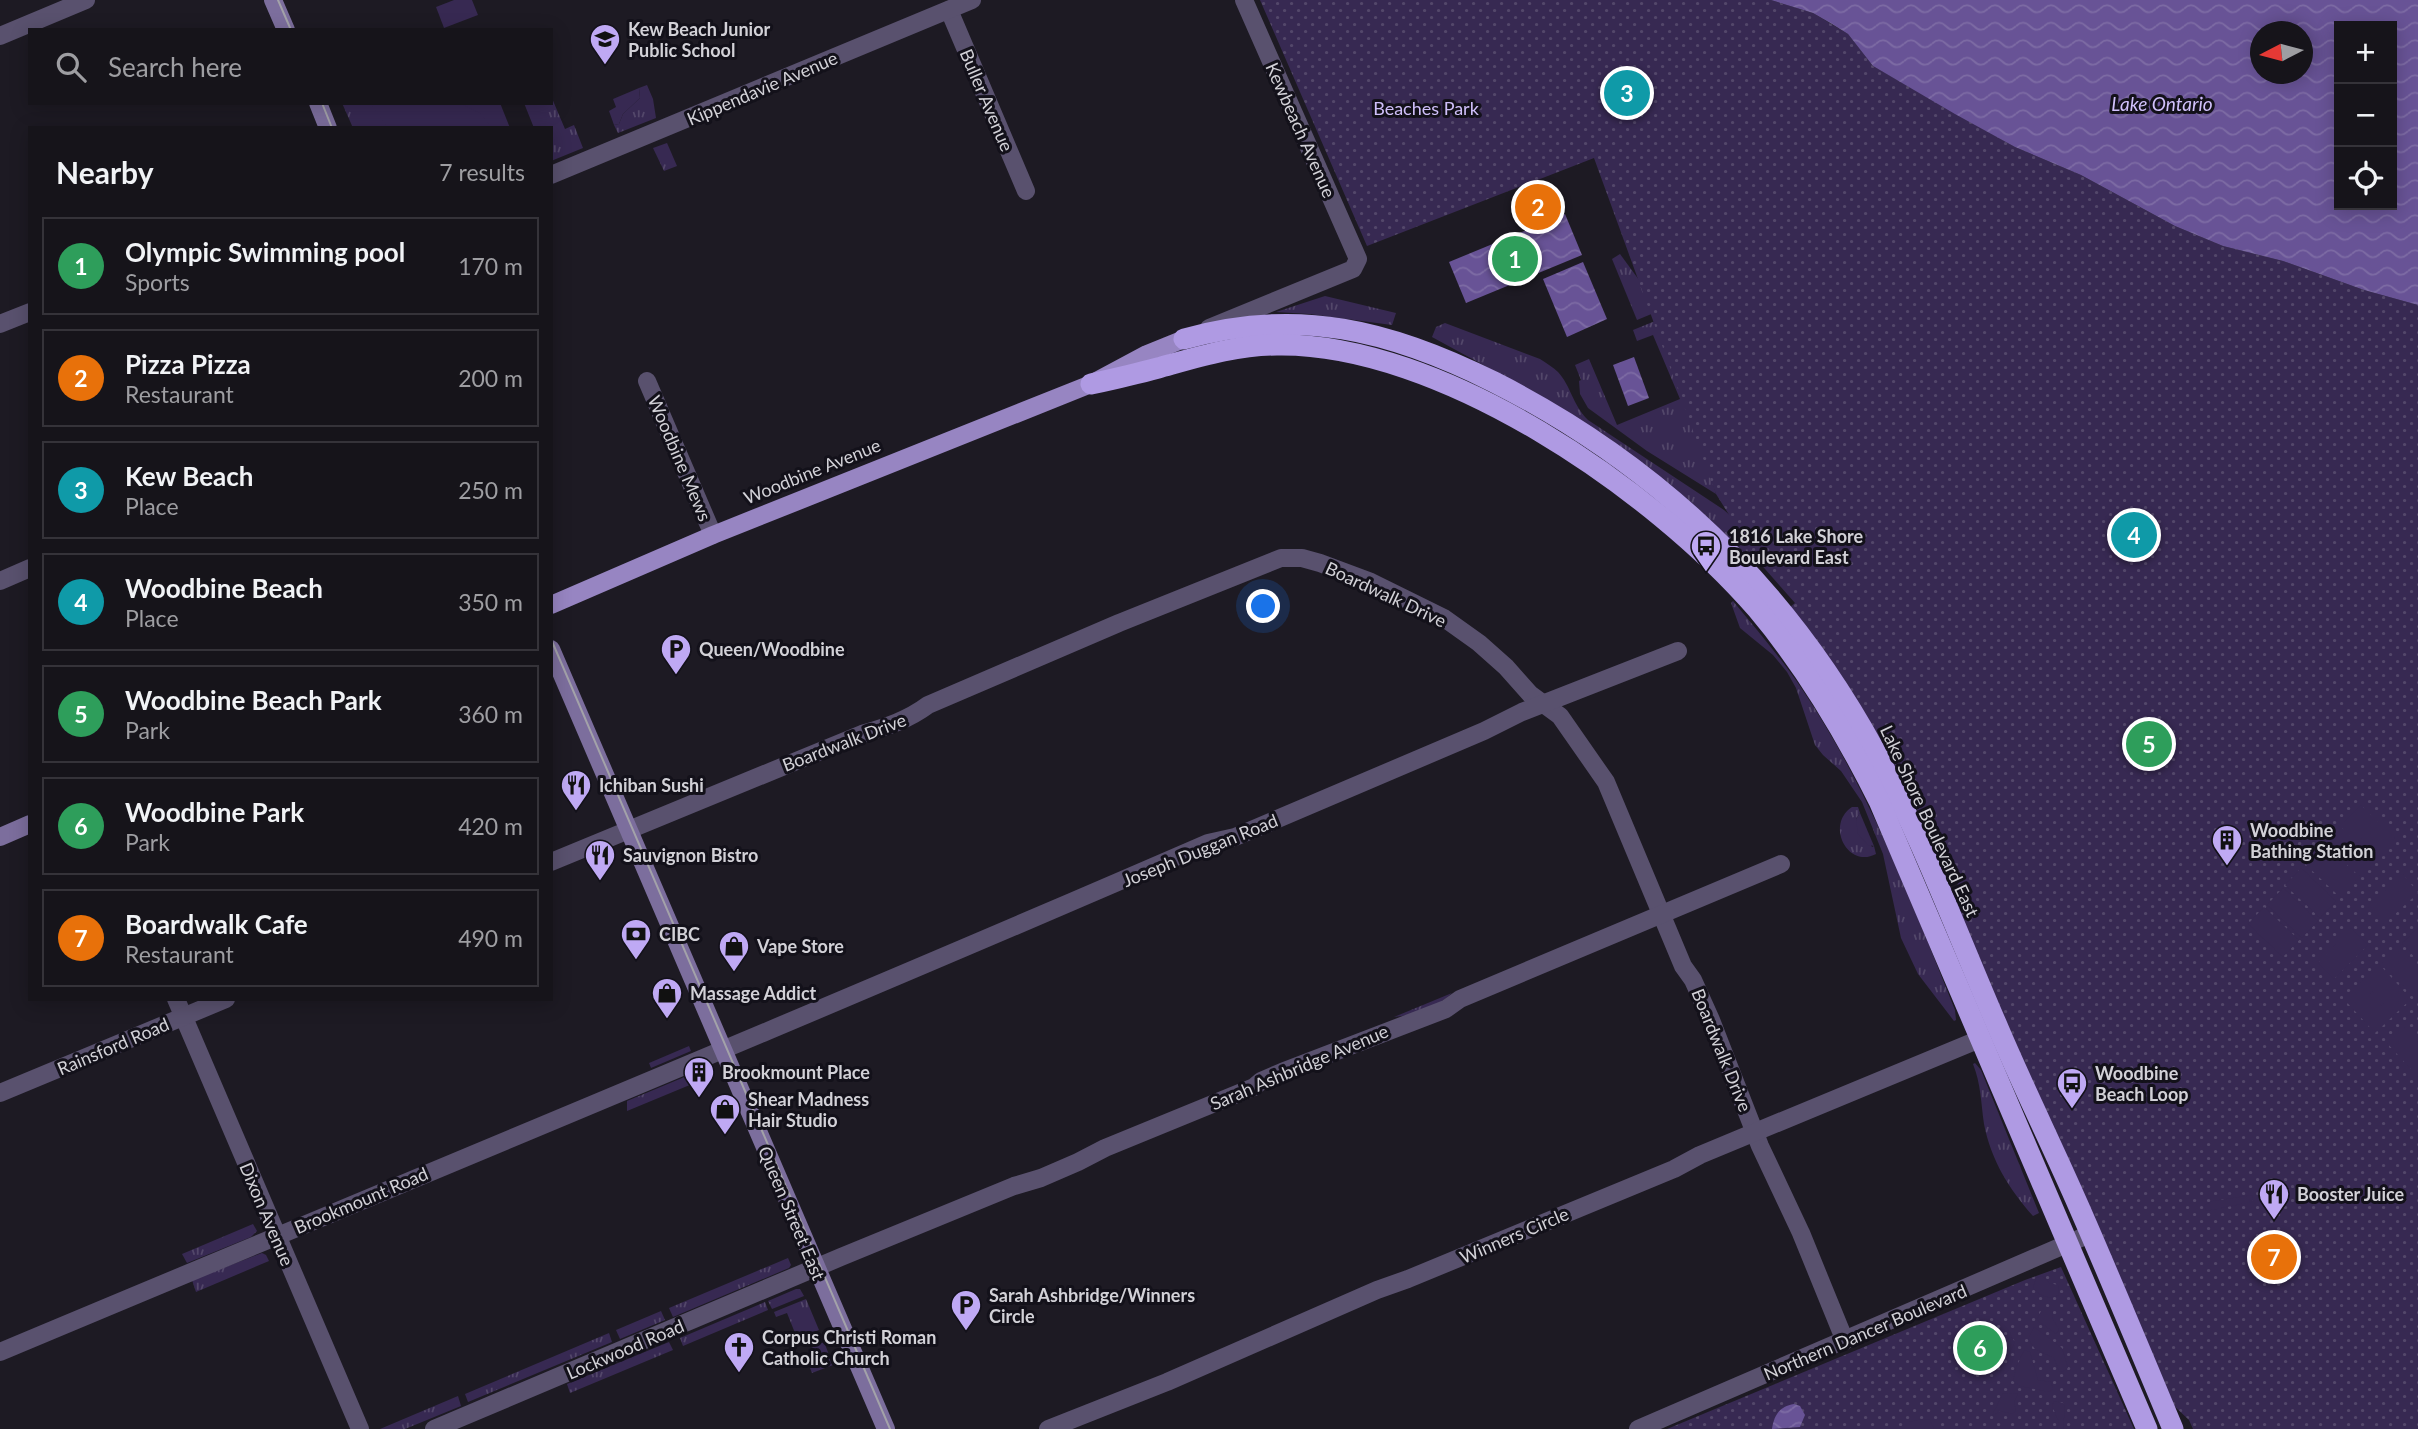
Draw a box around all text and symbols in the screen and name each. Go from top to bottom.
place label: Kew Beach Junior Public School [628,18,770,61]
north arrow [2250,21,2313,84]
map controls [2334,21,2397,210]
button: + [2334,21,2397,84]
school or university icon: Kew Beach Junior Public School [588,22,622,66]
search box [28,28,553,105]
street label: Buller Avenue [956,45,1018,155]
street label: Kippendavie Avenue [683,46,841,130]
icon: search [52,48,90,86]
text: Search here [108,51,242,83]
street label: Kewbeach Avenue [1261,59,1341,201]
pin: 3 [1604,67,1650,119]
button: − [2334,84,2397,147]
water label: Lake Ontario [2111,92,2213,115]
park label: Beaches Park [1373,97,1480,119]
button: locate [2334,147,2397,210]
text: Nearby [56,154,154,190]
text: 7 results [439,158,525,186]
pin: 2 [1515,181,1561,233]
pin: 1 [1492,233,1538,285]
text: Olympic Swimming pool [125,236,405,268]
text: 1 [74,252,88,280]
text: 170 m [458,252,523,280]
text: Sports [125,268,190,296]
text: Pizza Pizza [125,348,251,380]
text: 2 [74,364,88,392]
text: 200 m [458,364,523,392]
text: Restaurant [125,380,234,408]
street label: Woodbine Mews [644,392,716,524]
street label: Woodbine Avenue [740,434,884,508]
text: Kew Beach [125,460,253,492]
text: 3 [74,476,88,504]
text: 250 m [458,476,523,504]
text: Place [125,492,179,520]
pin: 4 [2111,509,2157,561]
place label: 1816 Lake Shore Boulevard East [1729,525,1863,568]
bus stop icon: 1816 Lake Shore Boulevard East [1689,529,1723,573]
street label: Boardwalk Drive [1322,556,1450,632]
text: Woodbine Beach [125,572,323,604]
text: 4 [74,588,88,616]
text: 350 m [458,588,523,616]
your location [1246,589,1280,623]
text: Place [125,604,179,632]
parking icon: Queen/Woodbine [659,632,693,676]
place label: Queen/Woodbine [699,638,845,660]
text: Woodbine Beach Park [125,684,382,716]
text: 5 [74,700,88,728]
text: 360 m [458,700,523,728]
street label: Boardwalk Drive [779,708,909,776]
text: Park [125,716,170,744]
pin: 5 [2126,718,2172,770]
street label: Lake Shore Boulevard East [1876,722,1984,921]
restaurant icon: Ichiban Sushi [559,768,593,812]
place label: Ichiban Sushi [599,774,704,796]
text: Woodbine Park [125,796,304,828]
street label: Joseph Duggan Road [1119,809,1281,891]
text: 6 [74,812,88,840]
text: 420 m [458,812,523,840]
place label: Woodbine Bathing Station [2250,819,2373,862]
building icon: Woodbine Bathing Station [2210,823,2244,867]
text: Park [125,828,170,856]
restaurant icon: Sauvignon Bistro [583,838,617,882]
place label: Sauvignon Bistro [623,844,758,866]
text: Boardwalk Cafe [125,908,308,940]
bank icon: CIBC [619,917,653,961]
place label: CIBC [659,923,700,945]
text: 7 [74,924,88,952]
text: 490 m [458,924,523,952]
shop icon: Vape Store [717,929,751,973]
place label: Vape Store [756,935,844,957]
text: Restaurant [125,940,234,968]
shop icon: Massage Addict [650,976,684,1020]
place label: Massage Addict [690,982,817,1004]
street label: Boardwalk Drive [1687,985,1757,1115]
street label: Rainsford Road [54,1013,172,1079]
street label: Sarah Ashbridge Avenue [1207,1019,1391,1115]
building icon: Brookmount Place [682,1055,716,1099]
place label: Brookmount Place [722,1061,870,1083]
place label: Woodbine Beach Loop [2095,1062,2188,1105]
bus stop icon: Woodbine Beach Loop [2055,1066,2089,1110]
place label: Shear Madness Hair Studio [748,1088,869,1131]
shop icon: Shear Madness Hair Studio [708,1092,742,1136]
street label: Queen Street East [754,1143,830,1284]
street label: Dixon Avenue [235,1159,299,1269]
street label: Brookmount Road [291,1162,431,1238]
restaurant icon: Booster Juice [2257,1177,2291,1221]
place label: Booster Juice [2297,1183,2404,1205]
street label: Winners Circle [1456,1202,1572,1268]
pin: 7 [2251,1231,2297,1283]
street label: Northern Dancer Boulevard [1760,1279,1970,1385]
place label: Sarah Ashbridge/Winners Circle [989,1284,1195,1327]
parking icon: Sarah Ashbridge/Winners Circle [949,1288,983,1332]
street label: Lockwood Road [563,1314,687,1384]
pin: 6 [1957,1322,2003,1374]
place label: Corpus Christi Roman Catholic Church [762,1326,936,1369]
church icon: Corpus Christi Roman Catholic Church [722,1330,756,1374]

